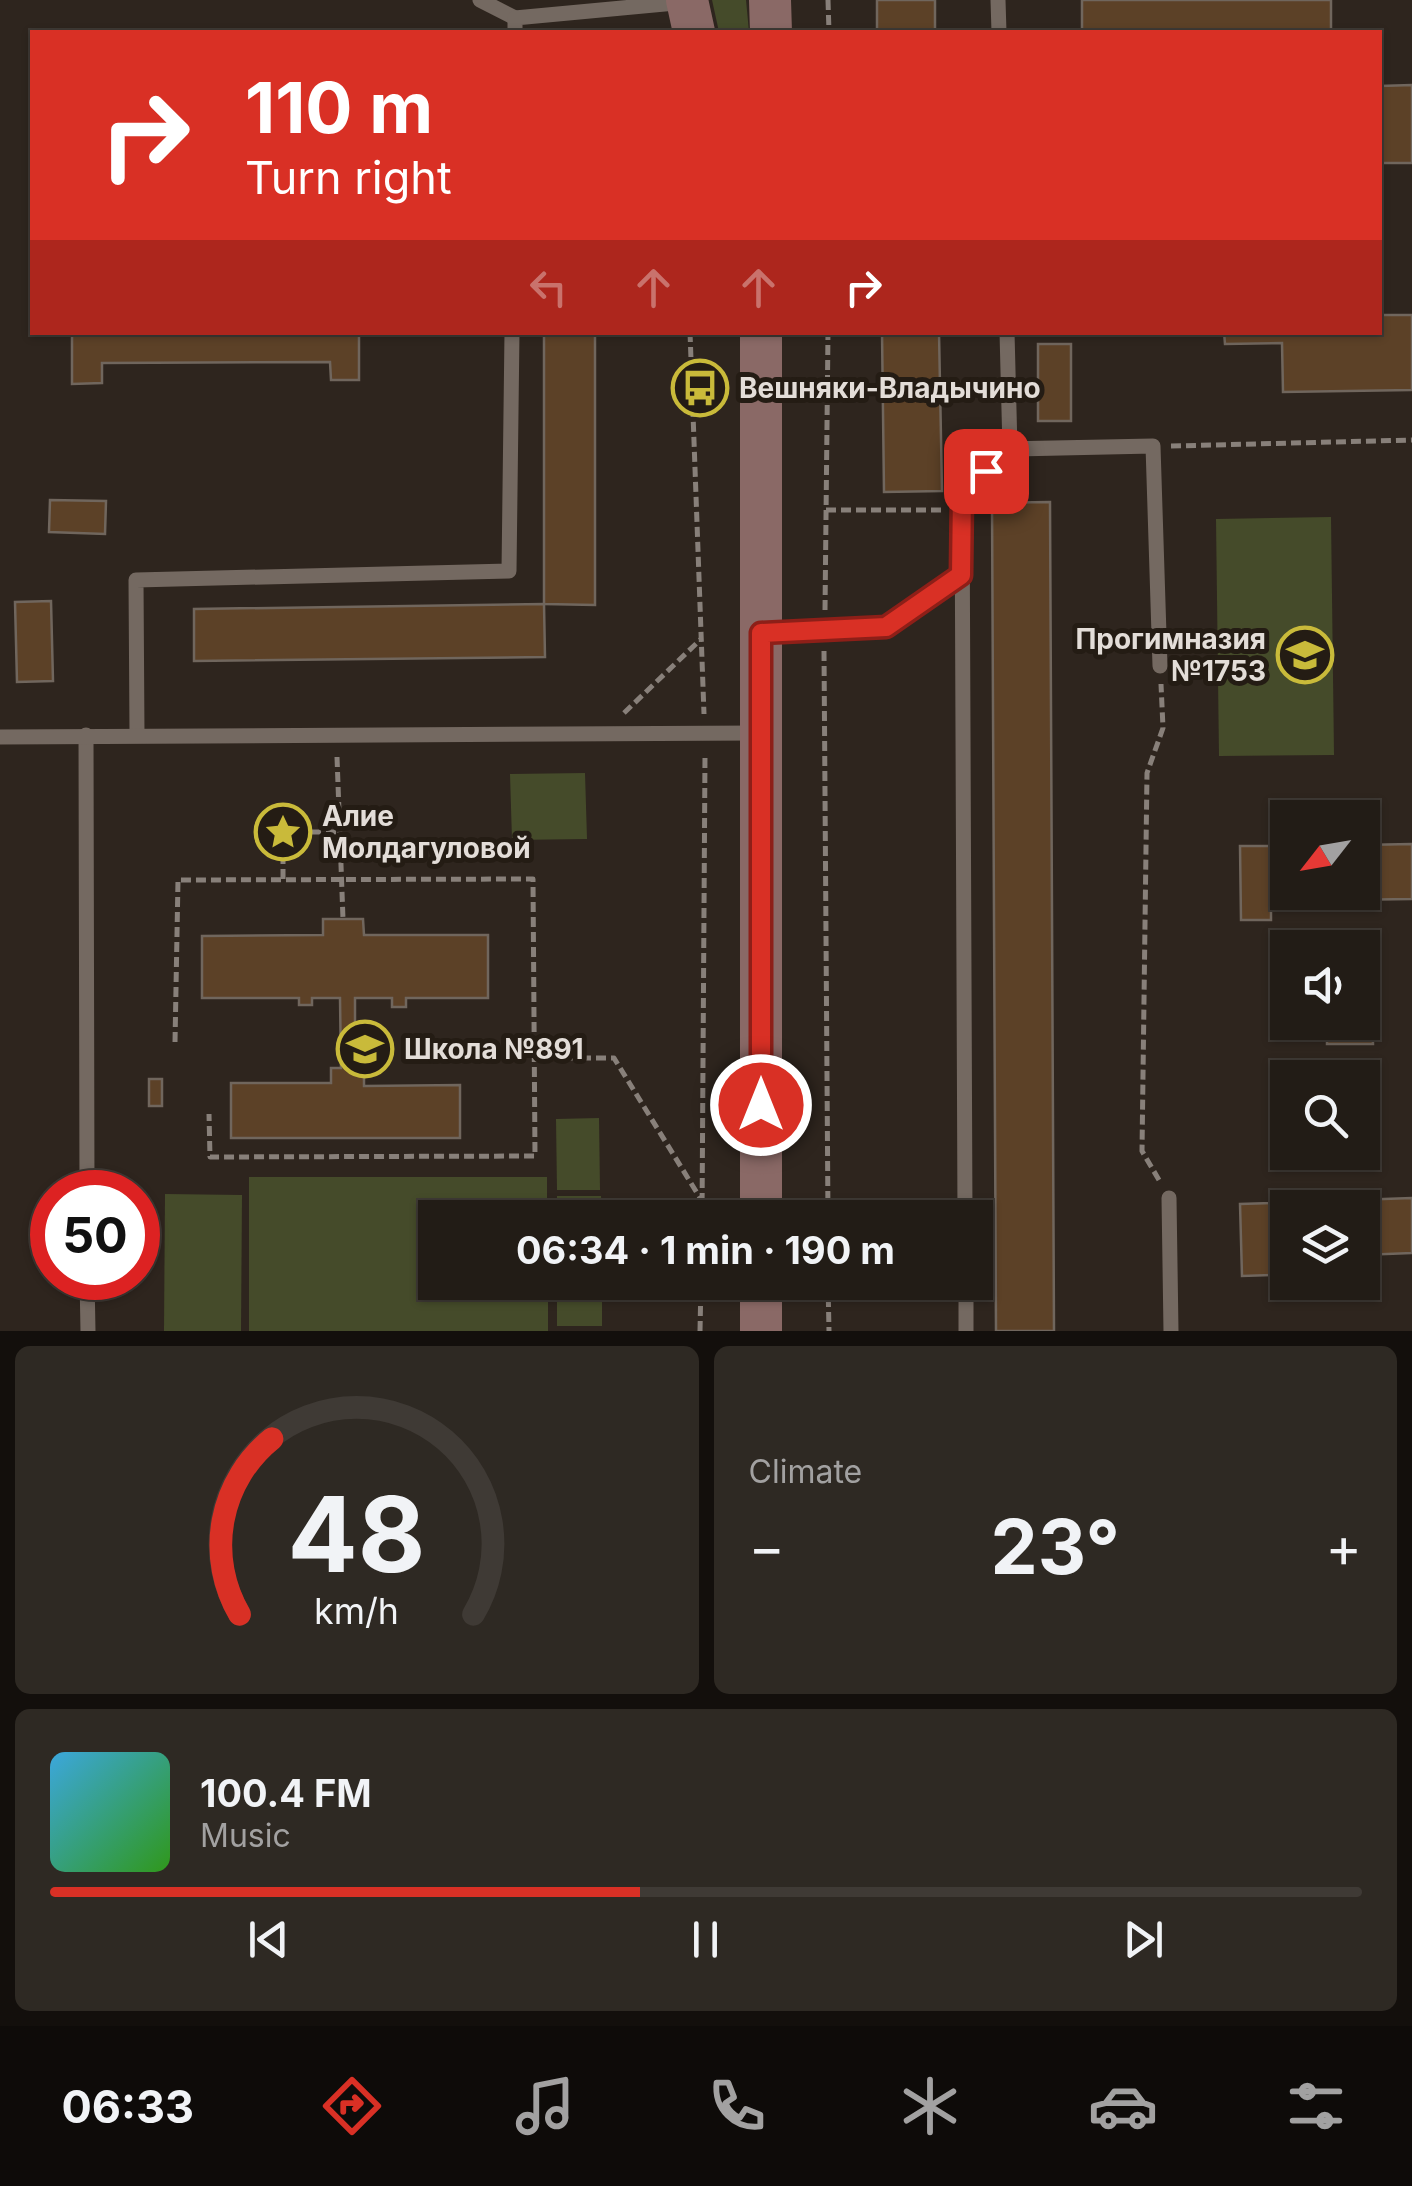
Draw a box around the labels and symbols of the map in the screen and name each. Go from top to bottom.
bus stop icon: Вешняки-Владычино [670,358,730,418]
place label: Вешняки-Владычино [739,371,1041,405]
pin [944,429,1029,514]
place label: Прогимназия №1753 [1075,622,1266,688]
school or university icon: Прогимназия №1753 [1275,625,1335,685]
place label: Алие Молдагуловой [322,799,531,865]
north arrow [1270,800,1380,910]
place icon: Алие Молдагуловой [253,802,313,862]
school or university icon: Школа №891 [335,1019,395,1079]
place label: Школа №891 [404,1032,584,1066]
position arrow [709,1053,813,1157]
speed limit sign: 50 [30,1170,160,1300]

